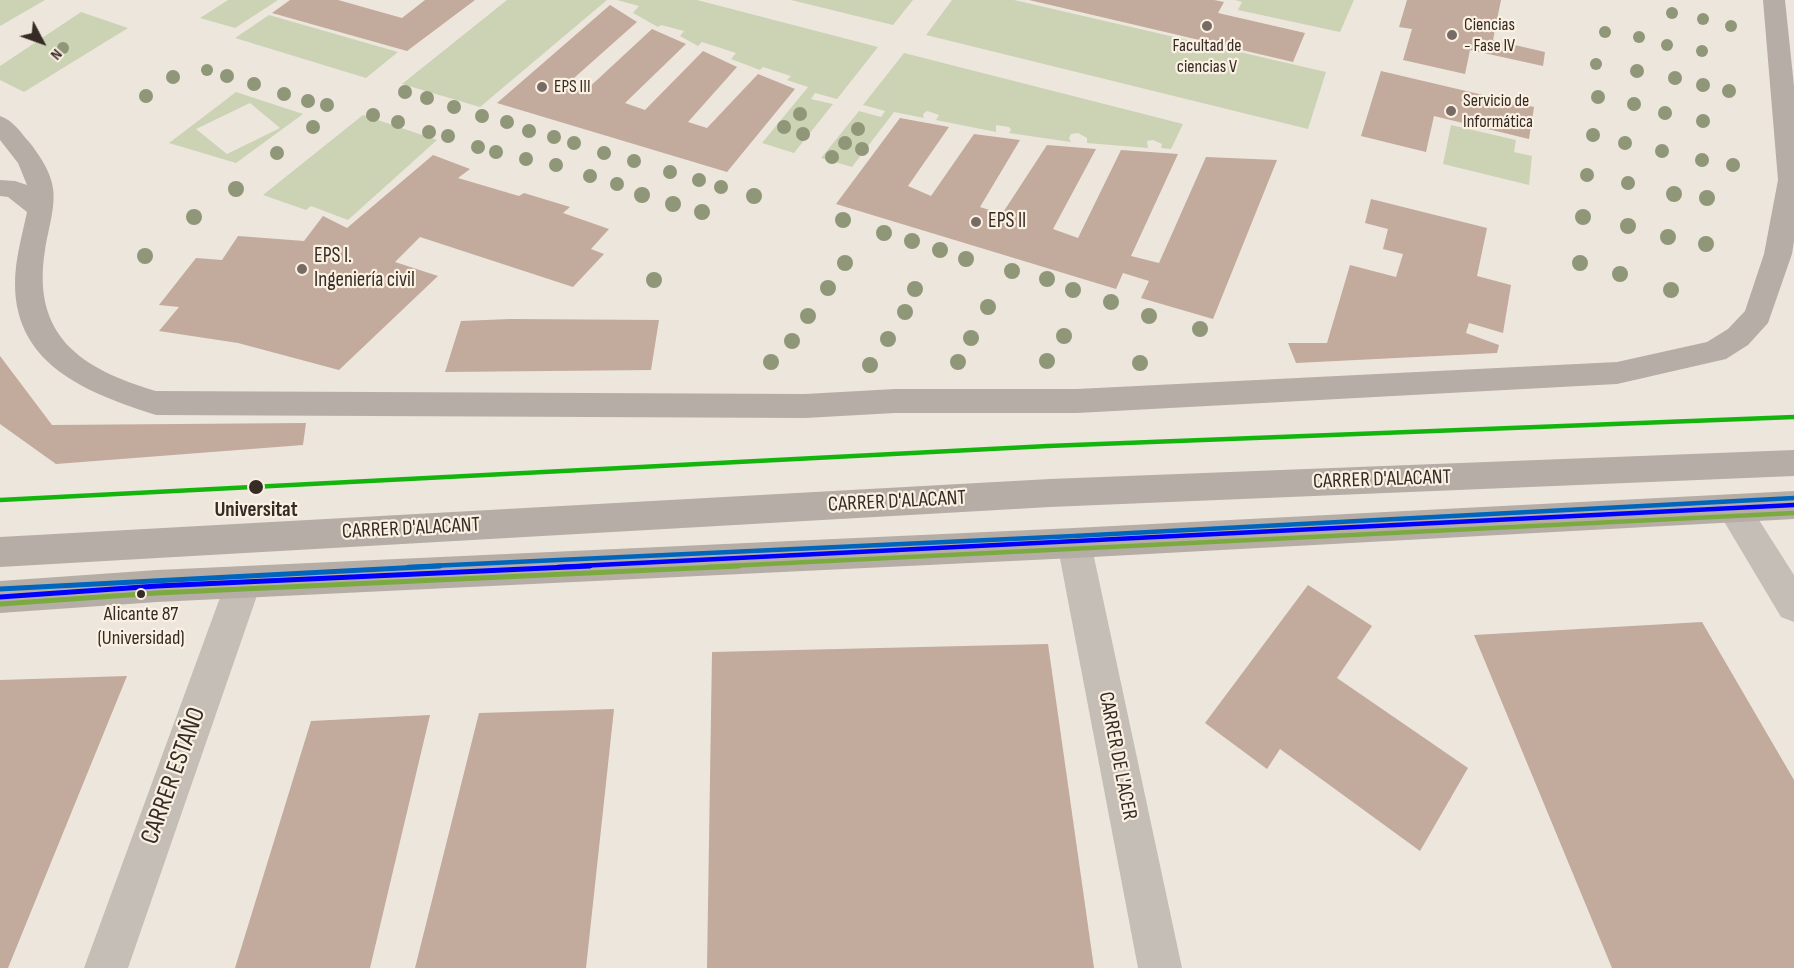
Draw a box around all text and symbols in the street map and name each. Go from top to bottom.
north arrow [12,12,72,72]
place label: Ciencias - Fase IV [1464,14,1515,57]
marker: Facultad de ciencias V [1200,19,1214,33]
marker: Ciencias - Fase IV [1445,28,1459,42]
place label: Facultad de ciencias V [1173,35,1241,78]
text: N [46,45,66,64]
place label: EPS III [554,76,591,98]
marker: EPS III [535,80,549,94]
place label: Servicio de Informática [1463,90,1533,132]
marker: Servicio de Informática [1444,104,1458,118]
place label: EPS II [988,209,1026,235]
marker: EPS II [969,215,983,229]
place label: EPS I. Ingeniería civil [314,244,415,294]
marker: EPS I. Ingeniería civil [295,262,309,276]
street label: CARRER D'ALACANT [1313,465,1451,495]
marker: Universitat [247,478,265,496]
street label: CARRER D'ALACANT [827,486,967,518]
place label: Universitat [214,498,298,524]
street label: CARRER D'ALACANT [341,513,481,545]
marker: Alicante 87 (Universidad) [135,588,147,600]
place label: Alicante 87 (Universidad) [97,603,185,650]
street label: CARRER DE L'ACER [1092,690,1142,822]
street label: CARRER ESTAÑO [135,703,213,849]

